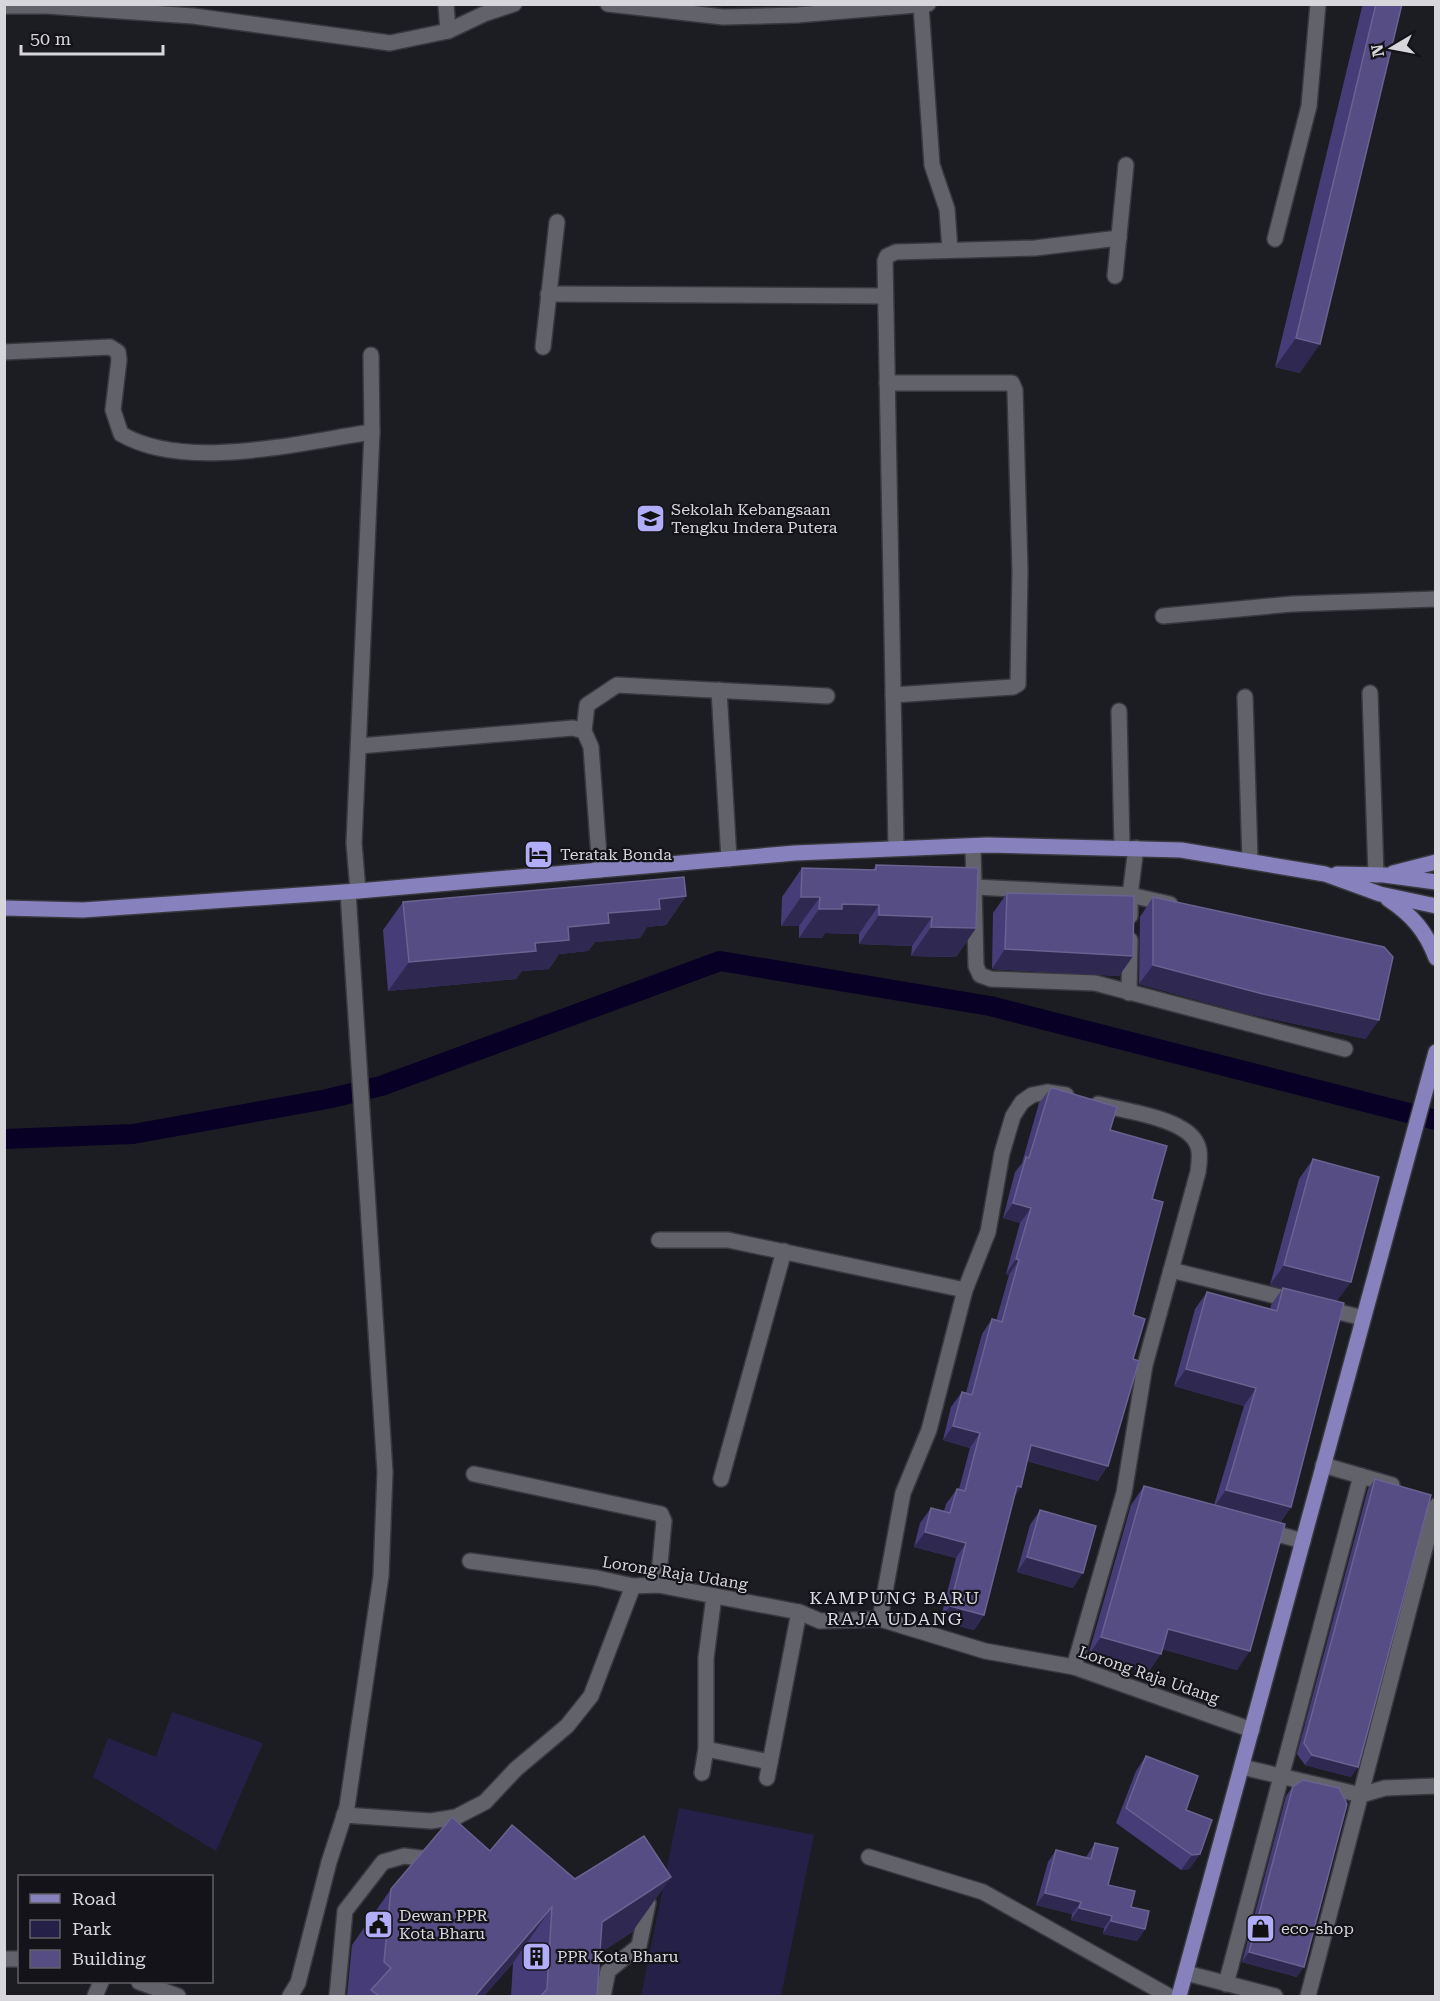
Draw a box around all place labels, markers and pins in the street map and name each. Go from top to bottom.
place label: Sekolah Kebangsaan Tengku Indera Putera [671,500,838,537]
school or university icon: Sekolah Kebangsaan Tengku Indera Putera [634,502,666,534]
hotel icon: Teratak Bonda [523,838,555,870]
place label: Teratak Bonda [560,845,672,864]
place label: Dewan PPR Kota Bharu [399,1906,488,1943]
public building icon: Dewan PPR Kota Bharu [362,1908,394,1940]
shop icon: eco-shop [1244,1912,1276,1944]
place label: eco-shop [1281,1919,1354,1938]
building icon: PPR Kota Bharu [520,1940,552,1972]
place label: PPR Kota Bharu [557,1947,679,1966]

